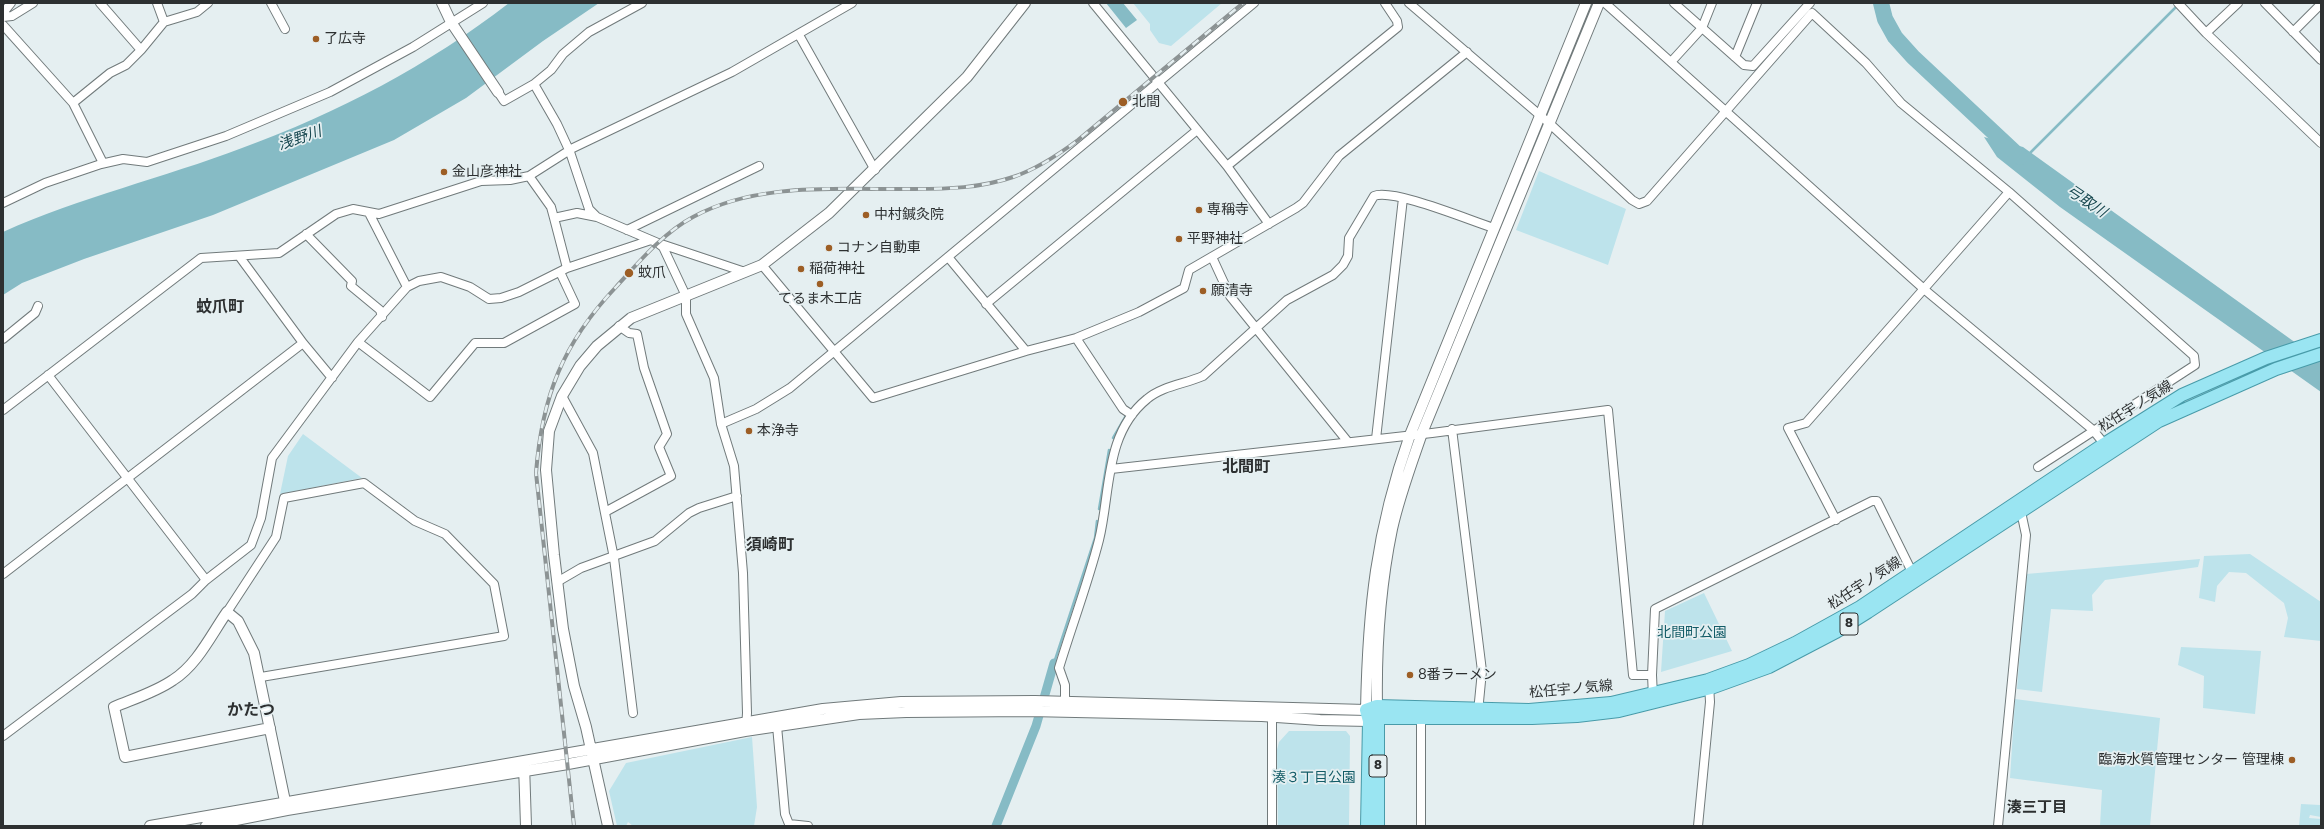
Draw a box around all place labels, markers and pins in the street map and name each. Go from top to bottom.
place label: 了広寺 [324,31,366,47]
marker: 了広寺 [311,34,321,44]
place label: 北間 [1132,94,1160,110]
marker: 北間 [1117,96,1129,108]
place label: 金山彦神社 [452,164,522,180]
marker: 金山彦神社 [439,167,449,177]
place label: 専稱寺 [1207,202,1249,218]
marker: 専稱寺 [1194,205,1204,215]
place label: 中村鍼灸院 [874,207,944,223]
marker: 中村鍼灸院 [861,210,871,220]
place label: 平野神社 [1187,231,1243,247]
marker: 平野神社 [1174,234,1184,244]
place label: コナン自動車 [837,240,921,256]
marker: コナン自動車 [824,243,834,253]
place label: 稲荷神社 [809,261,865,277]
marker: 稲荷神社 [796,264,806,274]
place label: 蚊爪 [638,265,666,281]
marker: 蚊爪 [623,267,635,279]
marker: てるま木工店 [815,279,825,289]
place label: 願清寺 [1211,283,1253,299]
marker: 願清寺 [1198,286,1208,296]
place label: てるま木工店 [778,291,862,307]
place label: 本浄寺 [757,423,799,439]
marker: 本浄寺 [744,426,754,436]
place label: 8番ラーメン [1418,667,1497,683]
marker: 8番ラーメン [1405,670,1415,680]
place label: 臨海水質管理センター 管理棟 [2098,752,2284,768]
marker: 臨海水質管理センター 管理棟 [2287,755,2297,765]

